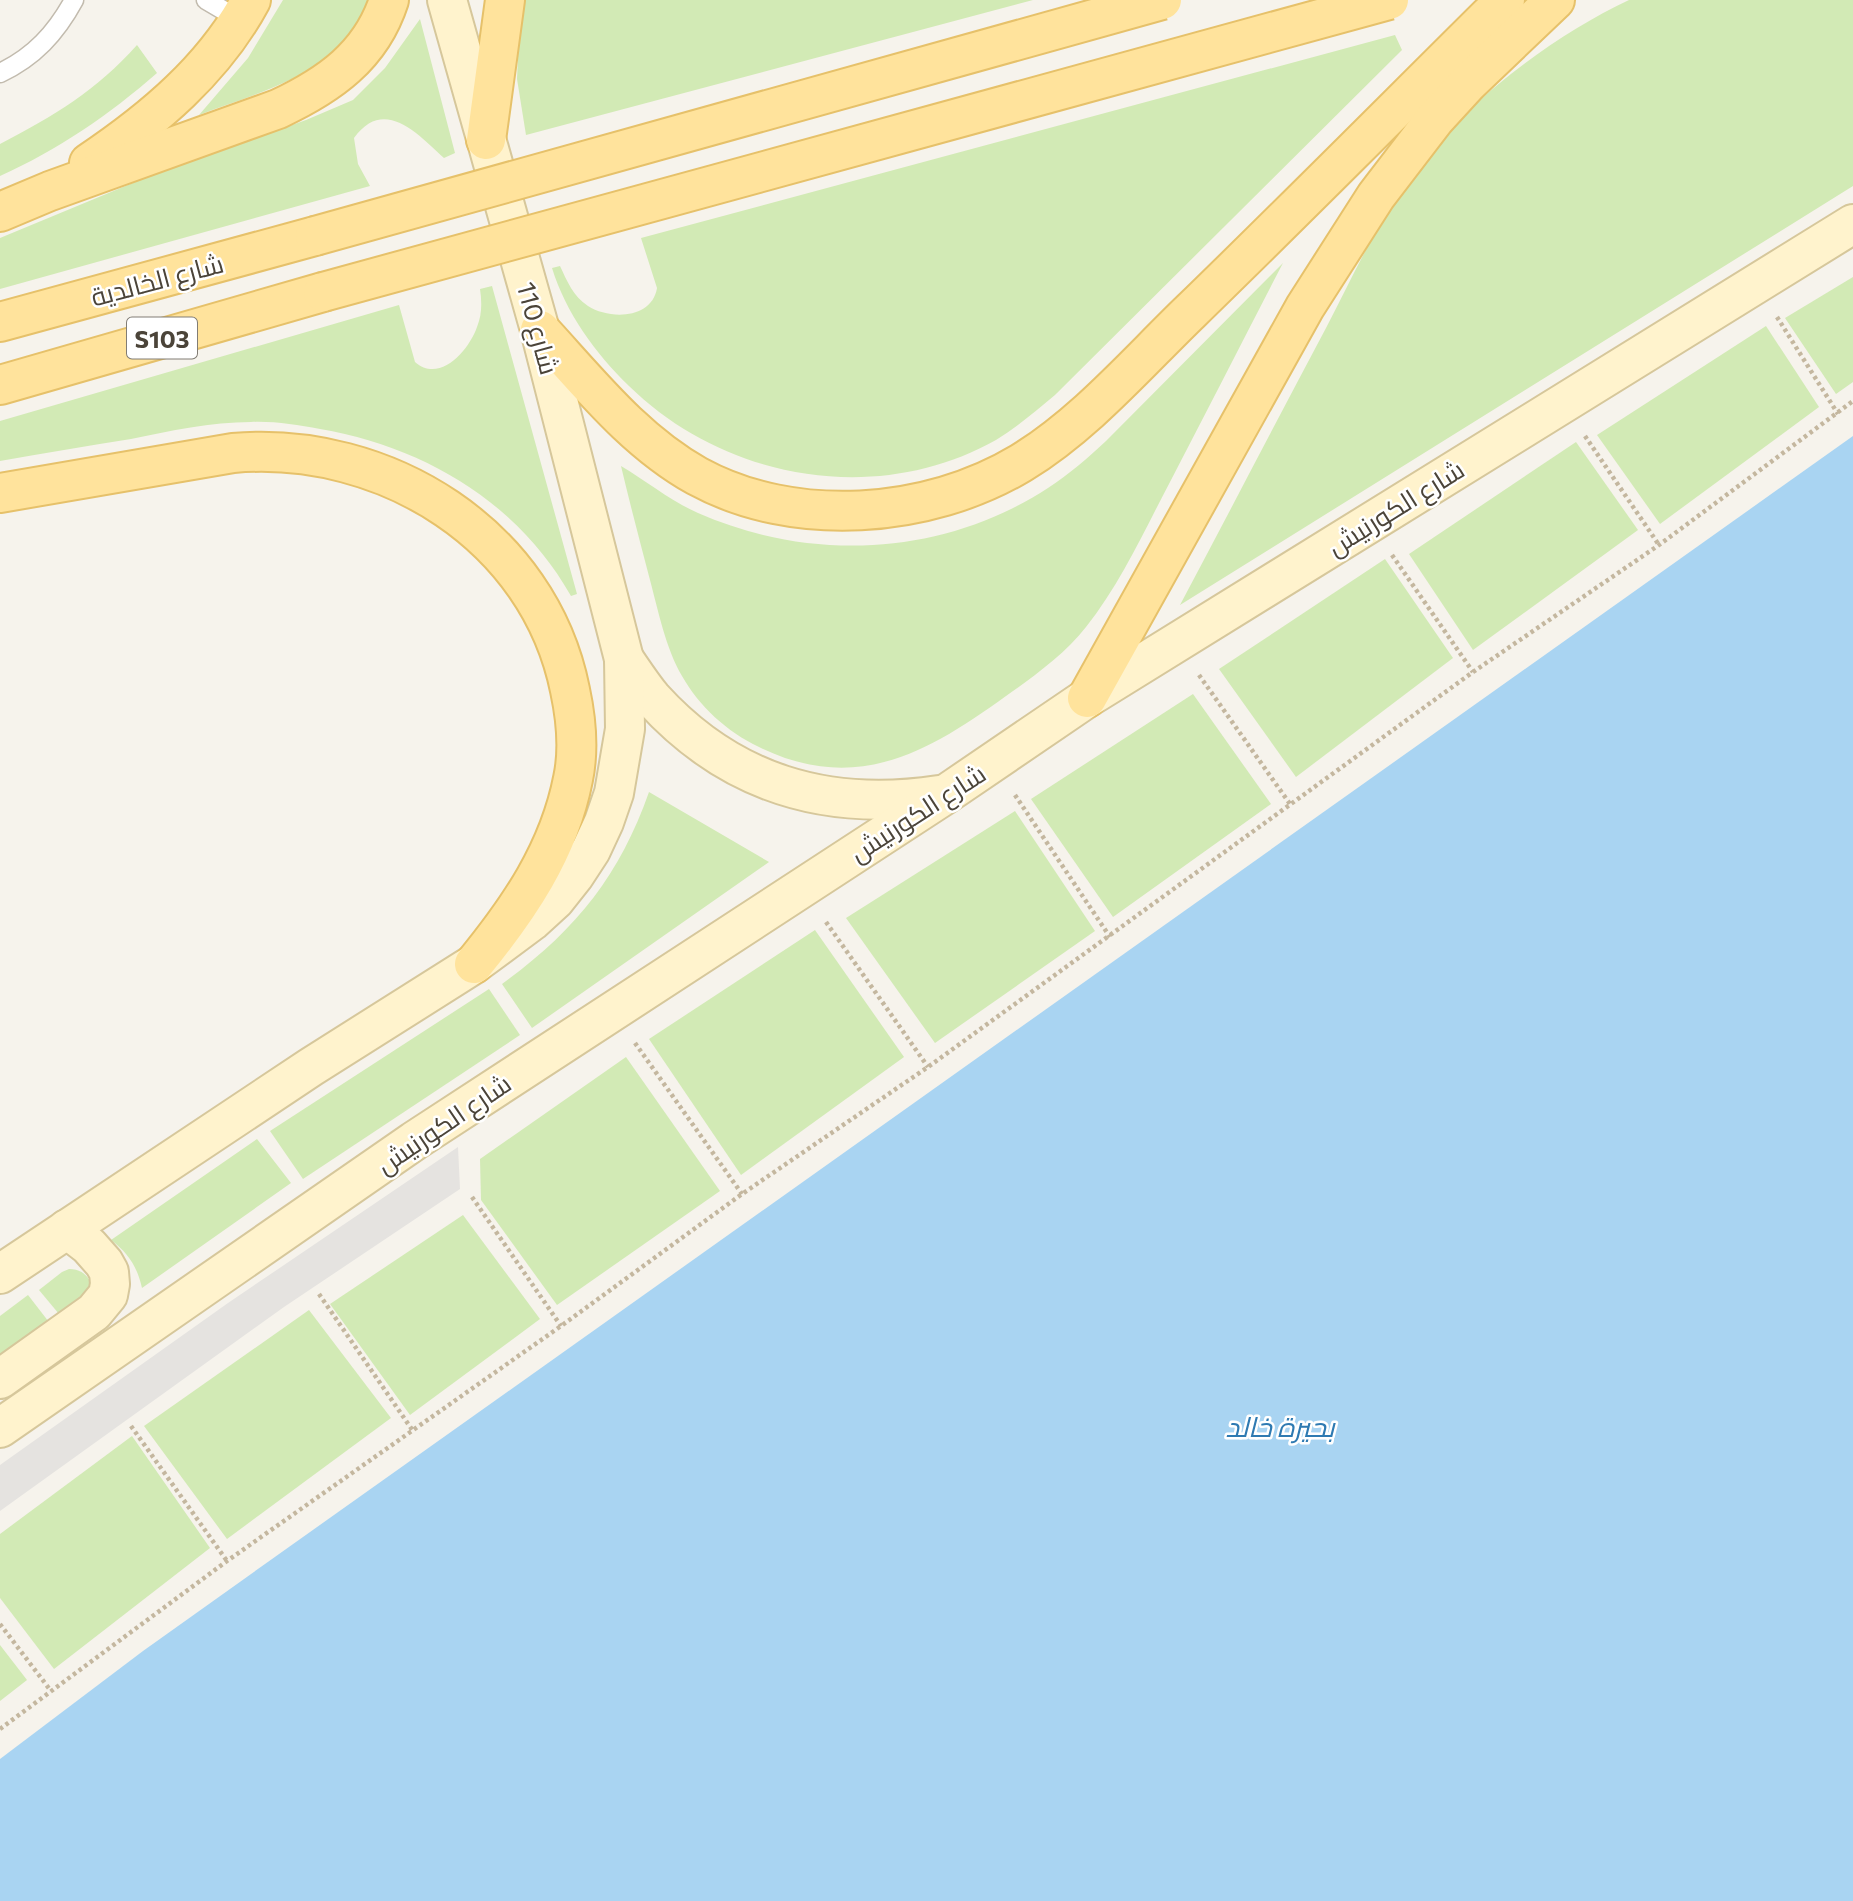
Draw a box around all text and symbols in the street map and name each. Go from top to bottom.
street label: شارع الخالدية [87,246,227,314]
street label: شارع 110 [509,278,566,378]
road number: S103 [127,318,197,358]
street label: شارع الكورنيش [1321,453,1471,564]
street label: شارع الكورنيش [843,757,992,870]
street label: شارع الكورنيش [370,1067,518,1182]
water label: بحيرة خالد [1225,1409,1336,1444]

